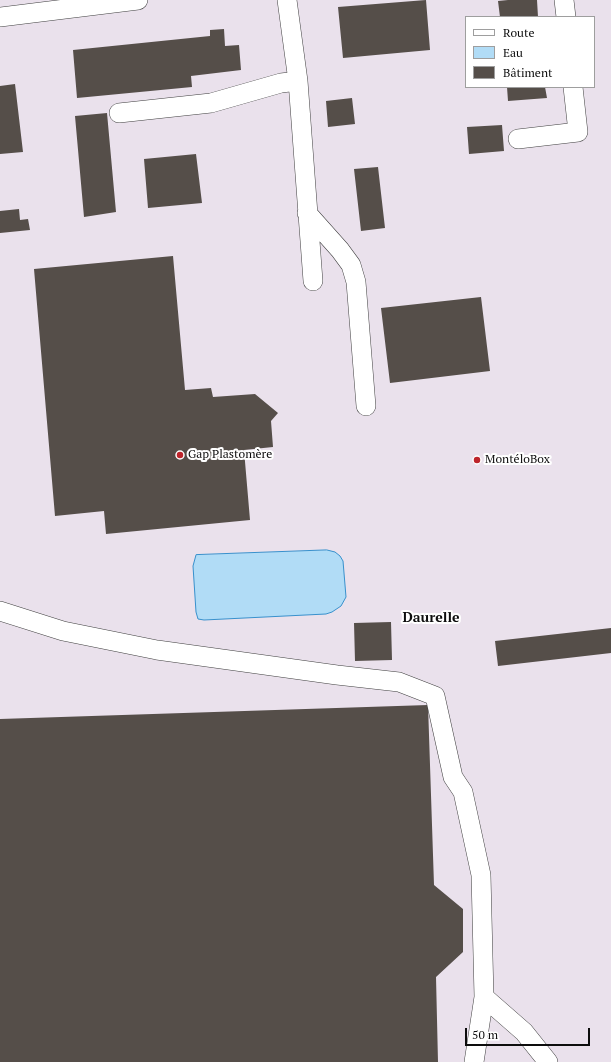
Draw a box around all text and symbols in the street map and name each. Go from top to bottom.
legend [465,16,595,88]
text: Route [503,25,534,40]
text: Eau [503,45,523,60]
text: Bâtiment [503,65,552,80]
place label: Gap Plastomère [188,448,272,462]
marker: Gap Plastomère [175,450,185,460]
place label: MontéloBox [485,453,550,467]
marker: MontéloBox [472,455,482,465]
district label: Daurelle [402,610,460,626]
scale bar [467,1020,592,1046]
text: 50 m [472,1027,498,1042]

